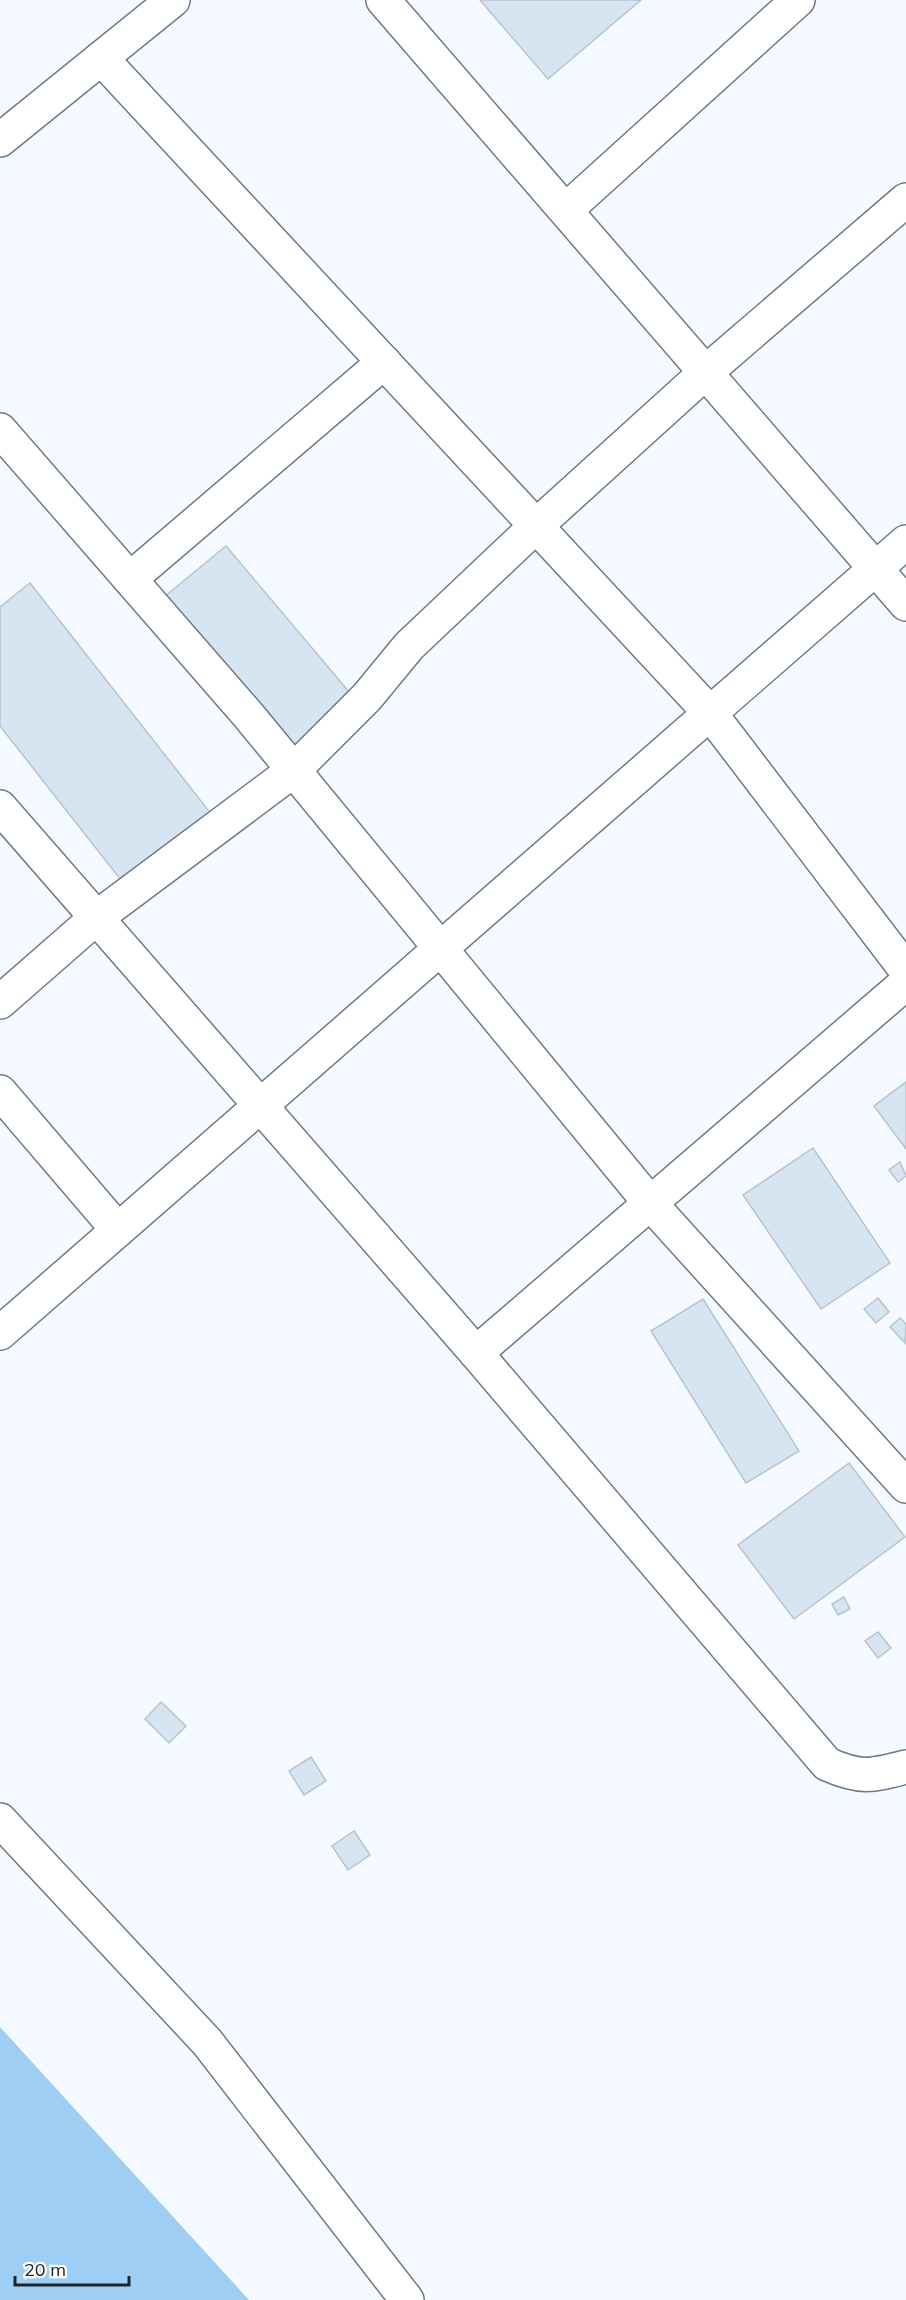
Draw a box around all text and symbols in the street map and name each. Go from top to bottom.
scale bar [15,2249,129,2287]
text: 20 m [24,2258,66,2281]

